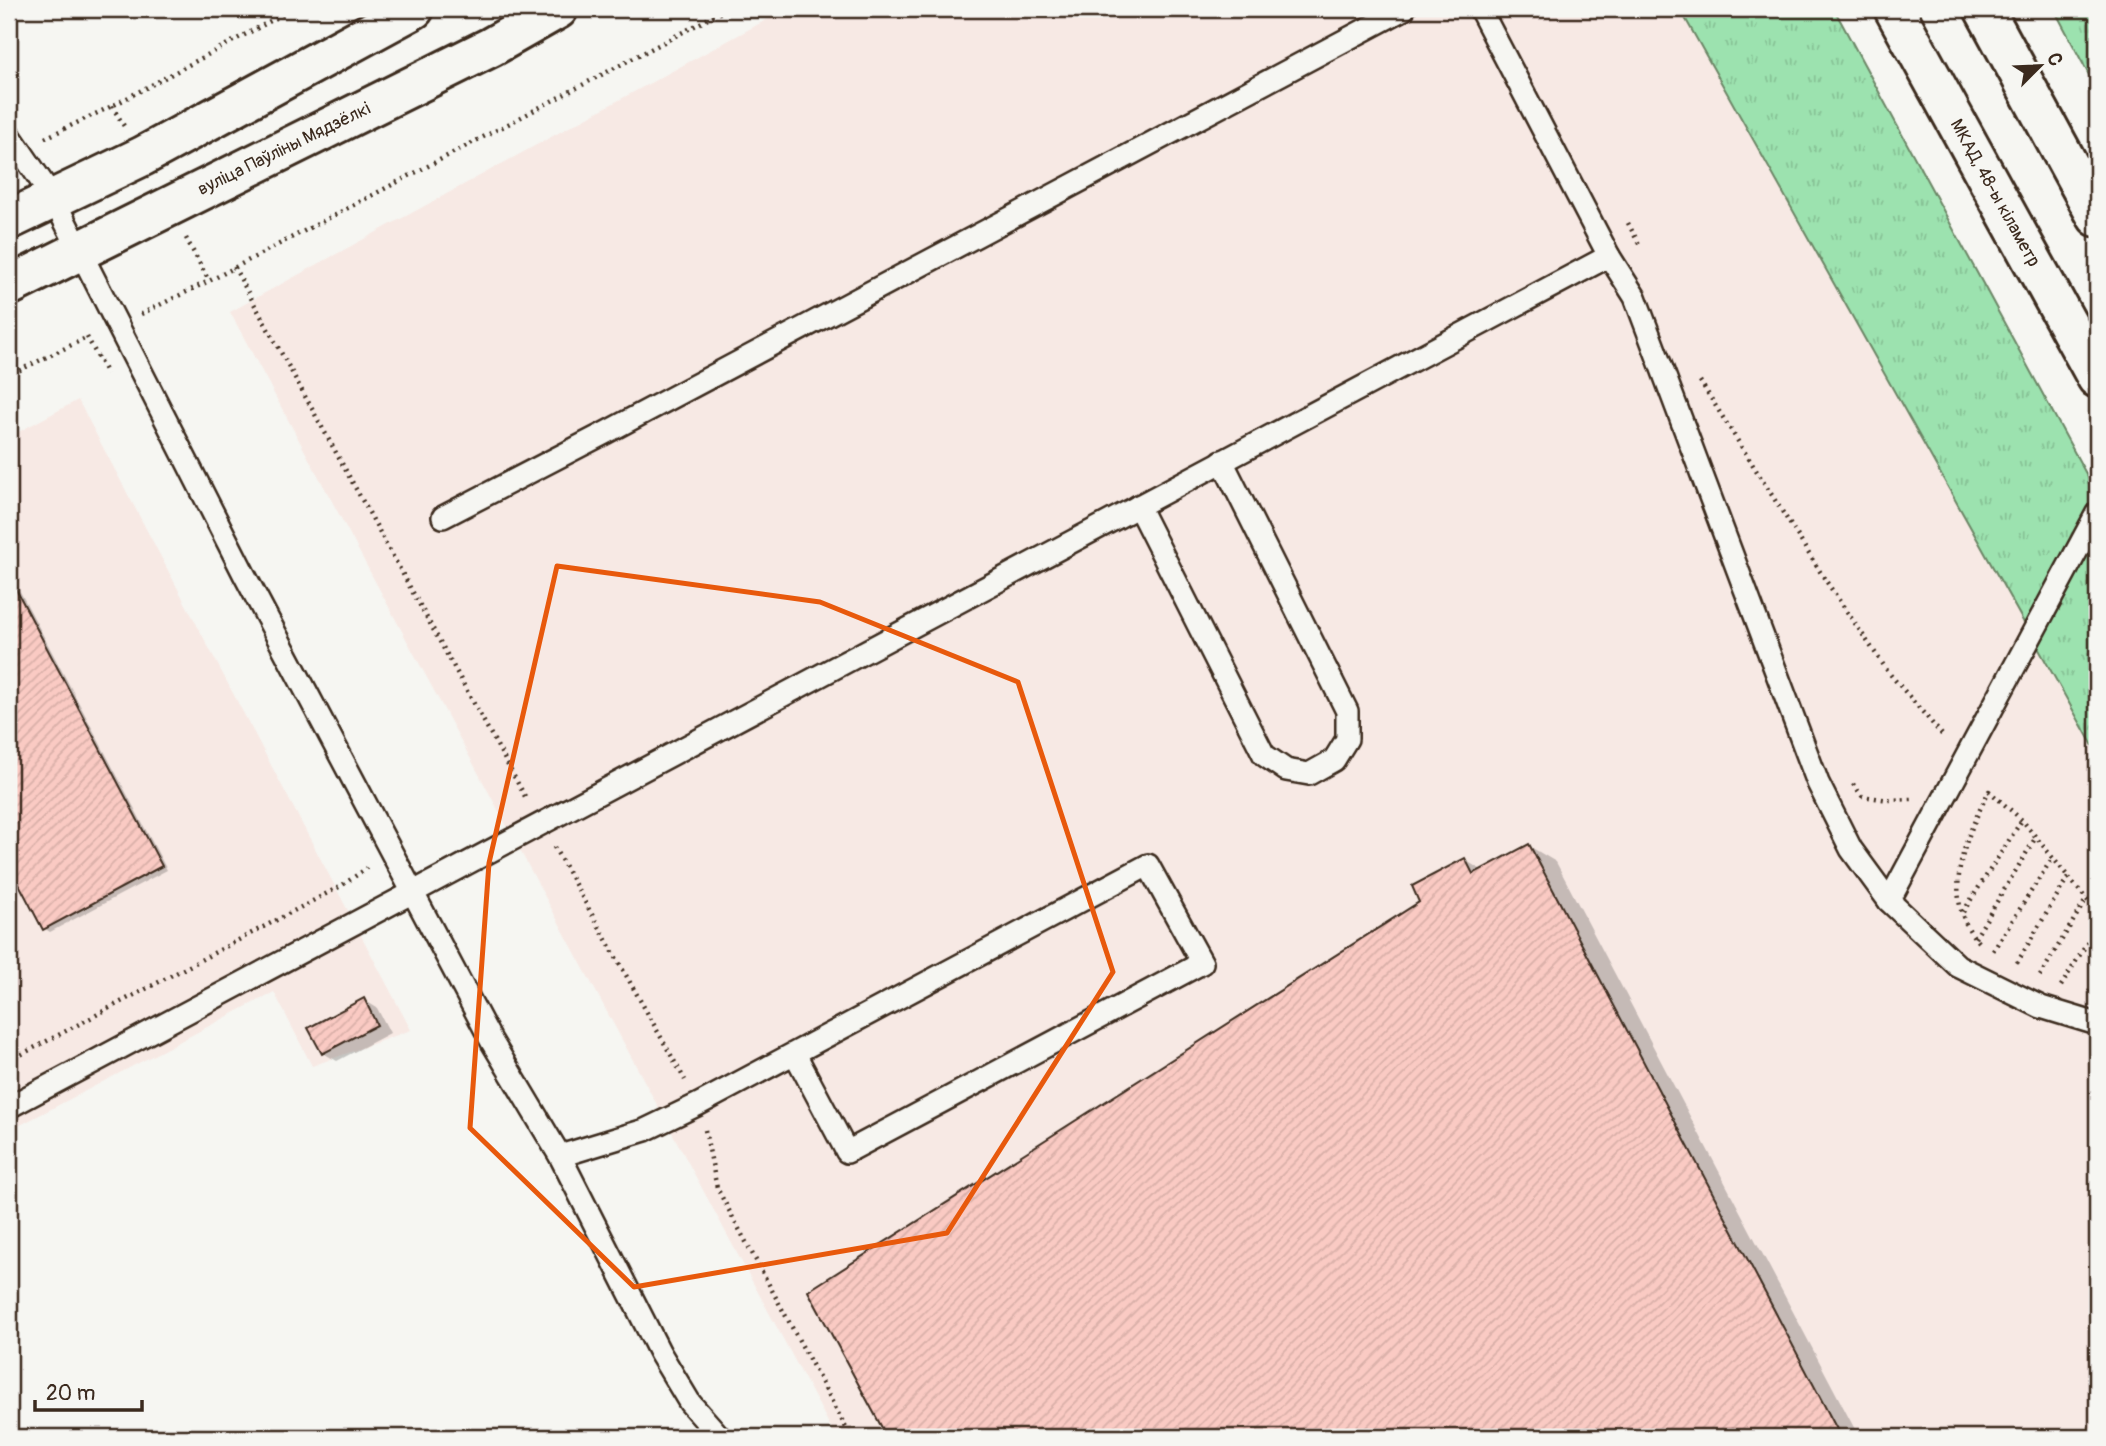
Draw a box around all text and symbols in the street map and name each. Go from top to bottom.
north arrow [2004,32,2074,102]
text: С [2041,49,2068,70]
street label: вуліца Паўліны Мядзёлкі [194,97,374,201]
street label: МКАД, 48-ы кіламетр [1945,115,2045,271]
scale bar [35,1369,142,1413]
text: 20 m [46,1380,95,1407]

